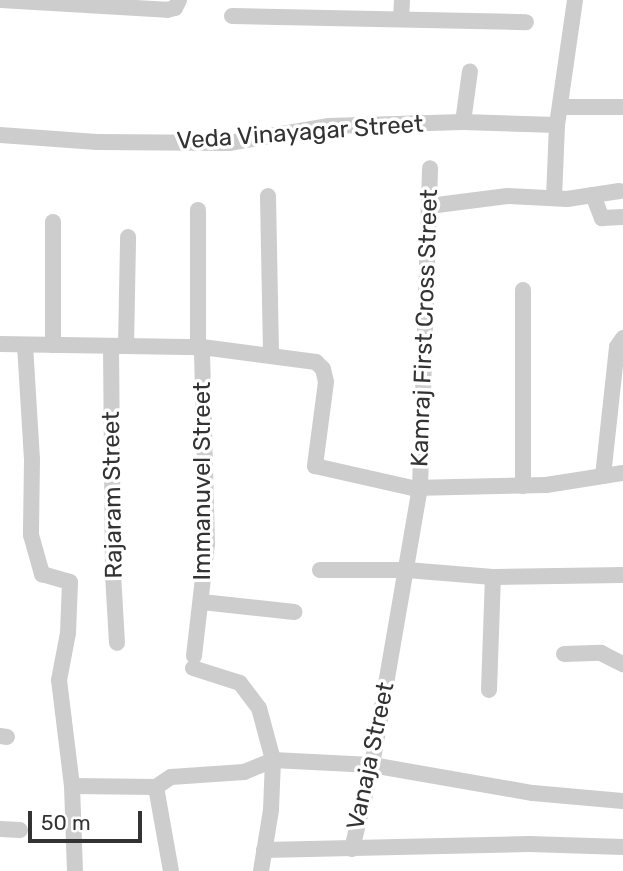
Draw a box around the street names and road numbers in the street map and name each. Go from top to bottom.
street label: Veda Vinayagar Street [175,110,425,156]
street label: Kamraj First Cross Street [406,189,444,467]
street label: Immanuvel Street [189,382,217,580]
street label: Rajaram Street [97,411,129,579]
street label: Vanaja Street [341,680,401,832]

